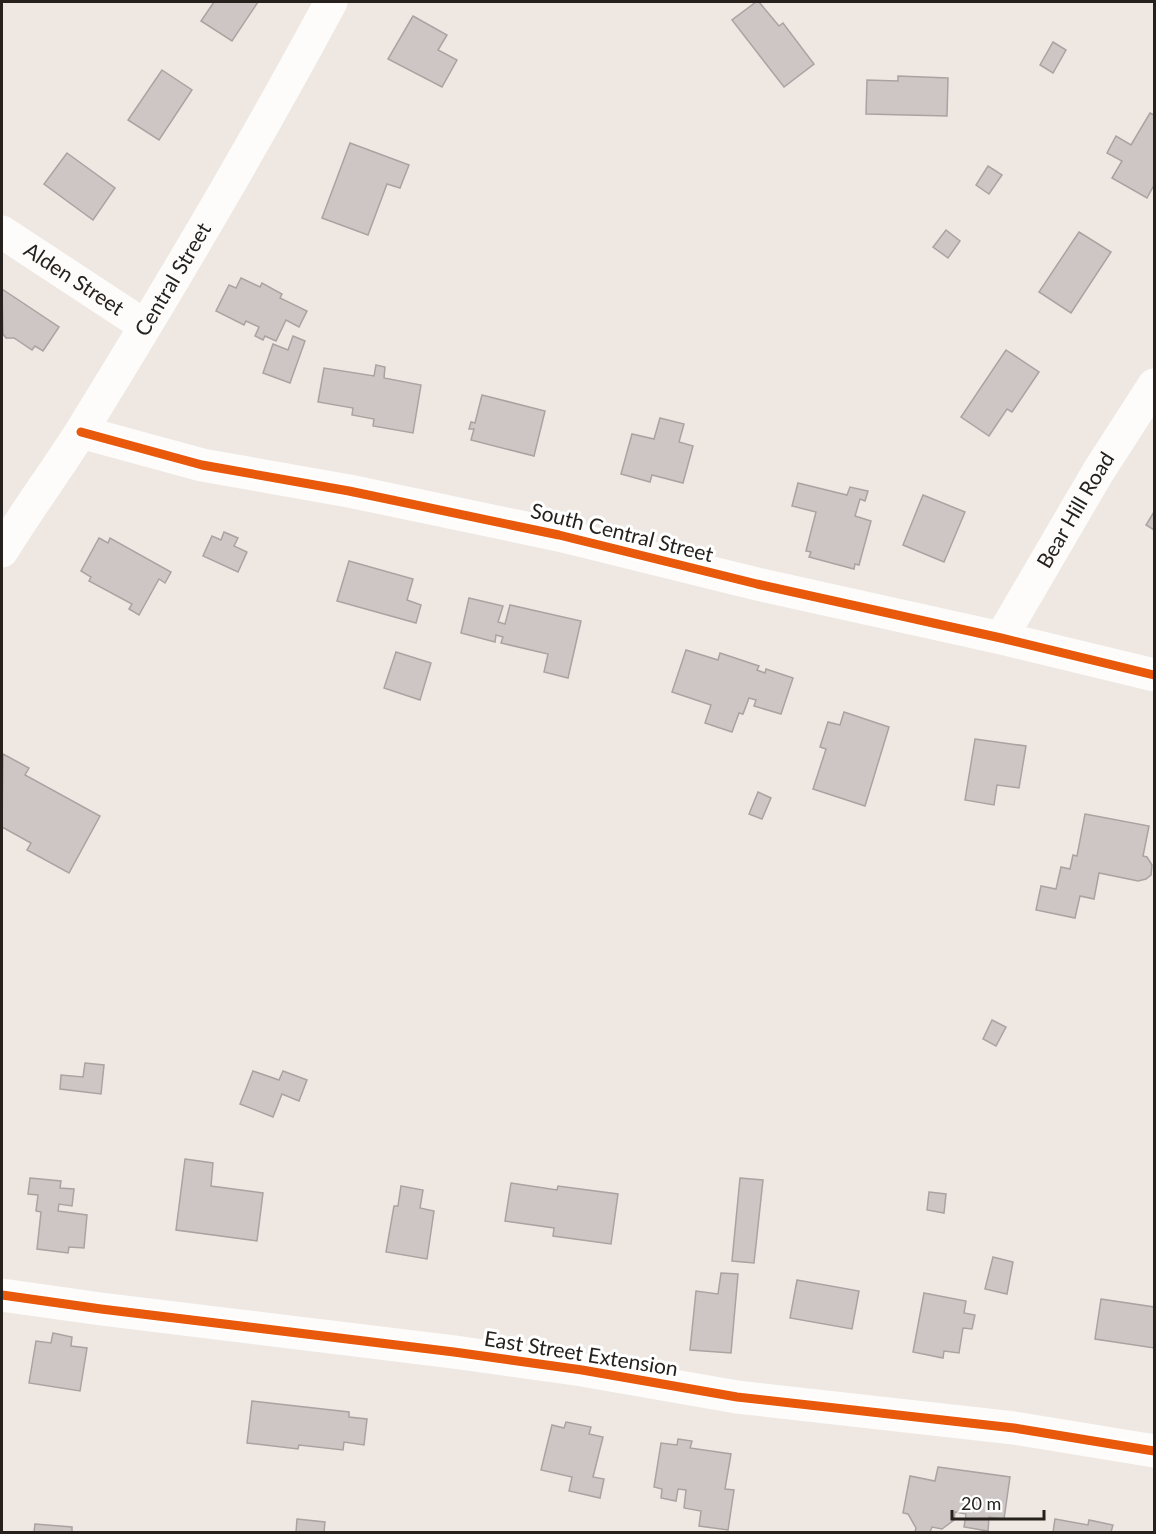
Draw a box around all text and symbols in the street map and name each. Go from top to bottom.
street label: Central Street [128,217,215,340]
street label: Alden Street [20,236,130,320]
street label: Bear Hill Road [1031,447,1119,572]
street label: South Central Street [529,497,717,566]
street label: East Street Extension [483,1325,680,1380]
scale bar [952,1483,1044,1521]
text: 20 m [961,1492,1001,1514]

